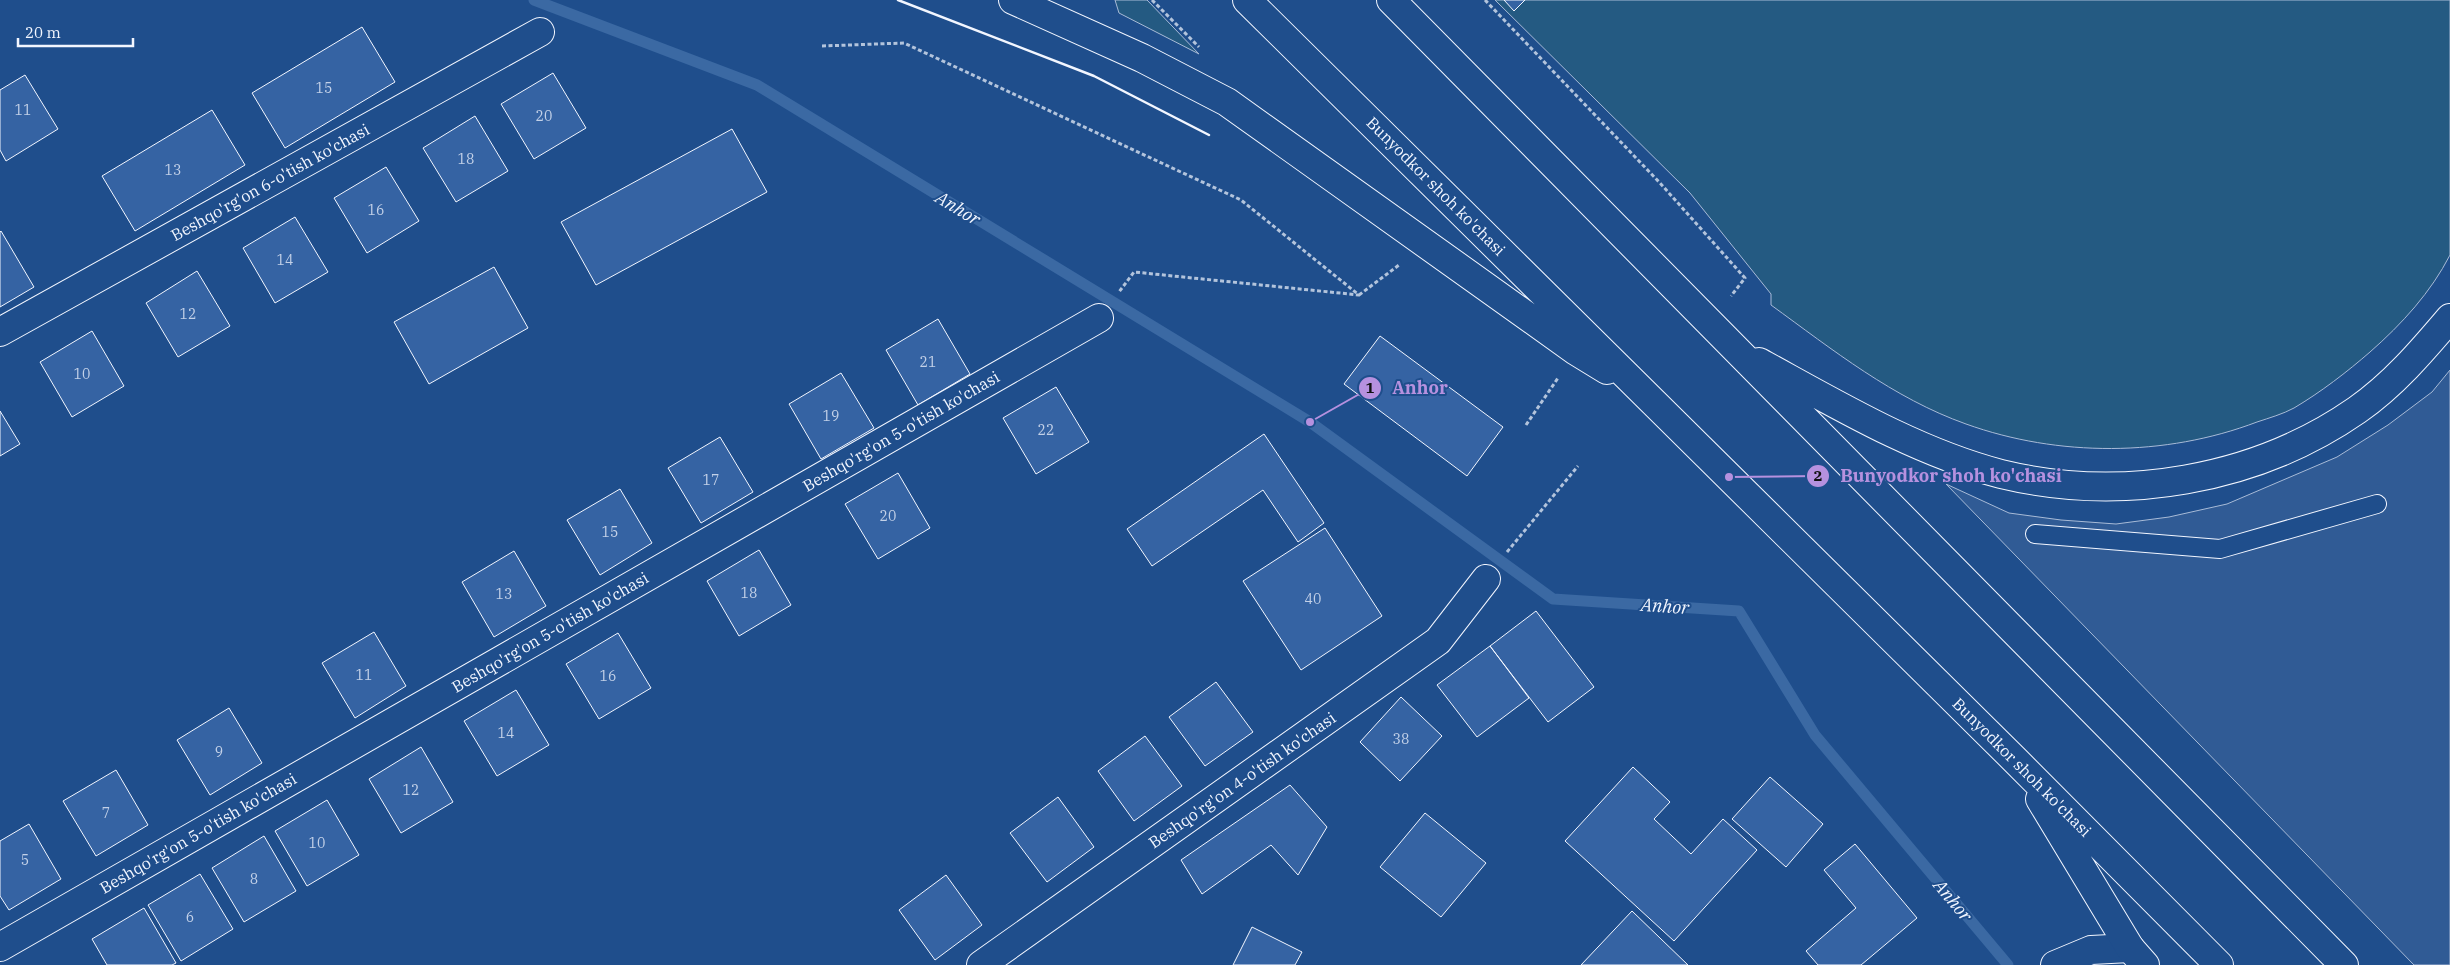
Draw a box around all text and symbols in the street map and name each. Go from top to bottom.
scale bar [18,15,132,47]
text: 20 m [25,23,61,42]
house number: 15 [316,79,332,97]
house number: 11 [15,101,31,119]
house number: 20 [536,107,552,125]
street label: Bunyodkor shoh ko'chasi [1362,112,1510,260]
street label: Beshqo'rg'on 6-o'tish ko'chasi [167,119,373,245]
house number: 18 [458,150,474,168]
house number: 13 [165,161,181,179]
water label: Anhor [930,185,986,231]
house number: 16 [368,201,384,219]
house number: 14 [277,251,293,269]
house number: 12 [180,305,196,323]
house number: 21 [920,353,936,371]
house number: 10 [74,365,90,383]
street label: Beshqo'rg'on 5-o'tish ko'chasi [799,366,1003,496]
callout: Anhor [1358,372,1458,405]
text: Anhor [1392,376,1448,399]
text: 1 [1365,378,1375,397]
house number: 19 [823,407,839,425]
house number: 22 [1038,421,1054,439]
callout: Bunyodkor shoh ko'chasi [1805,460,2072,493]
text: Bunyodkor shoh ko'chasi [1840,464,2062,487]
text: 2 [1813,466,1823,485]
house number: 17 [703,471,719,489]
house number: 20 [880,507,896,525]
house number: 15 [602,523,618,541]
street label: Beshqo'rg'on 5-o'tish ko'chasi [448,567,652,697]
house number: 18 [741,584,757,602]
house number: 13 [496,585,512,603]
house number: 40 [1305,590,1321,608]
water label: Anhor [1639,593,1691,619]
house number: 11 [356,666,372,684]
house number: 16 [600,667,616,685]
street label: Bunyodkor shoh ko'chasi [1948,693,2096,841]
street label: Beshqo'rg'on 4-o'tish ko'chasi [1145,708,1339,852]
house number: 14 [498,724,514,742]
house number: 38 [1393,730,1409,748]
house number: 9 [215,743,223,761]
street label: Beshqo'rg'on 5-o'tish ko'chasi [96,768,300,898]
house number: 12 [403,781,419,799]
house number: 7 [102,804,110,822]
house number: 10 [309,834,325,852]
house number: 5 [21,851,29,869]
house number: 8 [250,870,258,888]
water label: Anhor [1928,873,1978,927]
house number: 6 [186,908,194,926]

